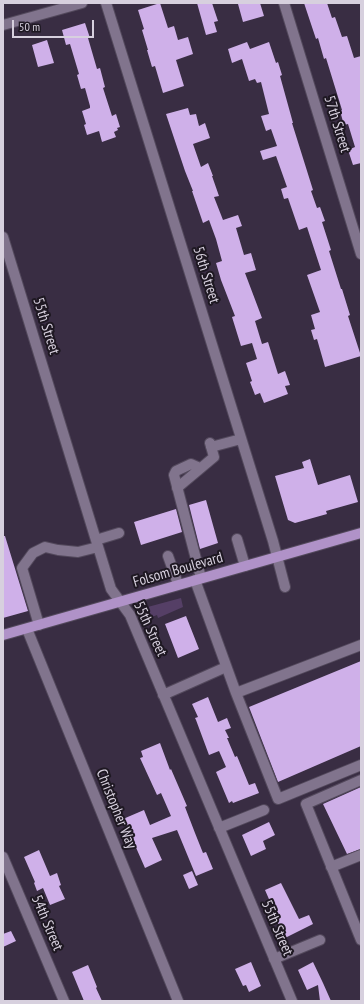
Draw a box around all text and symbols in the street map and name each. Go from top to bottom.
scale bar [14,12,96,38]
text: 50 m [19,19,40,34]
street label: 57th Street [320,93,354,155]
street label: 56th Street [189,244,223,306]
street label: 55th Street [29,295,63,357]
street label: Folsom Boulevard [131,549,225,591]
street label: 55th Street [129,599,171,659]
street label: Christopher Way [92,767,140,851]
street label: 54th Street [27,893,67,953]
street label: 55th Street [257,898,297,958]

